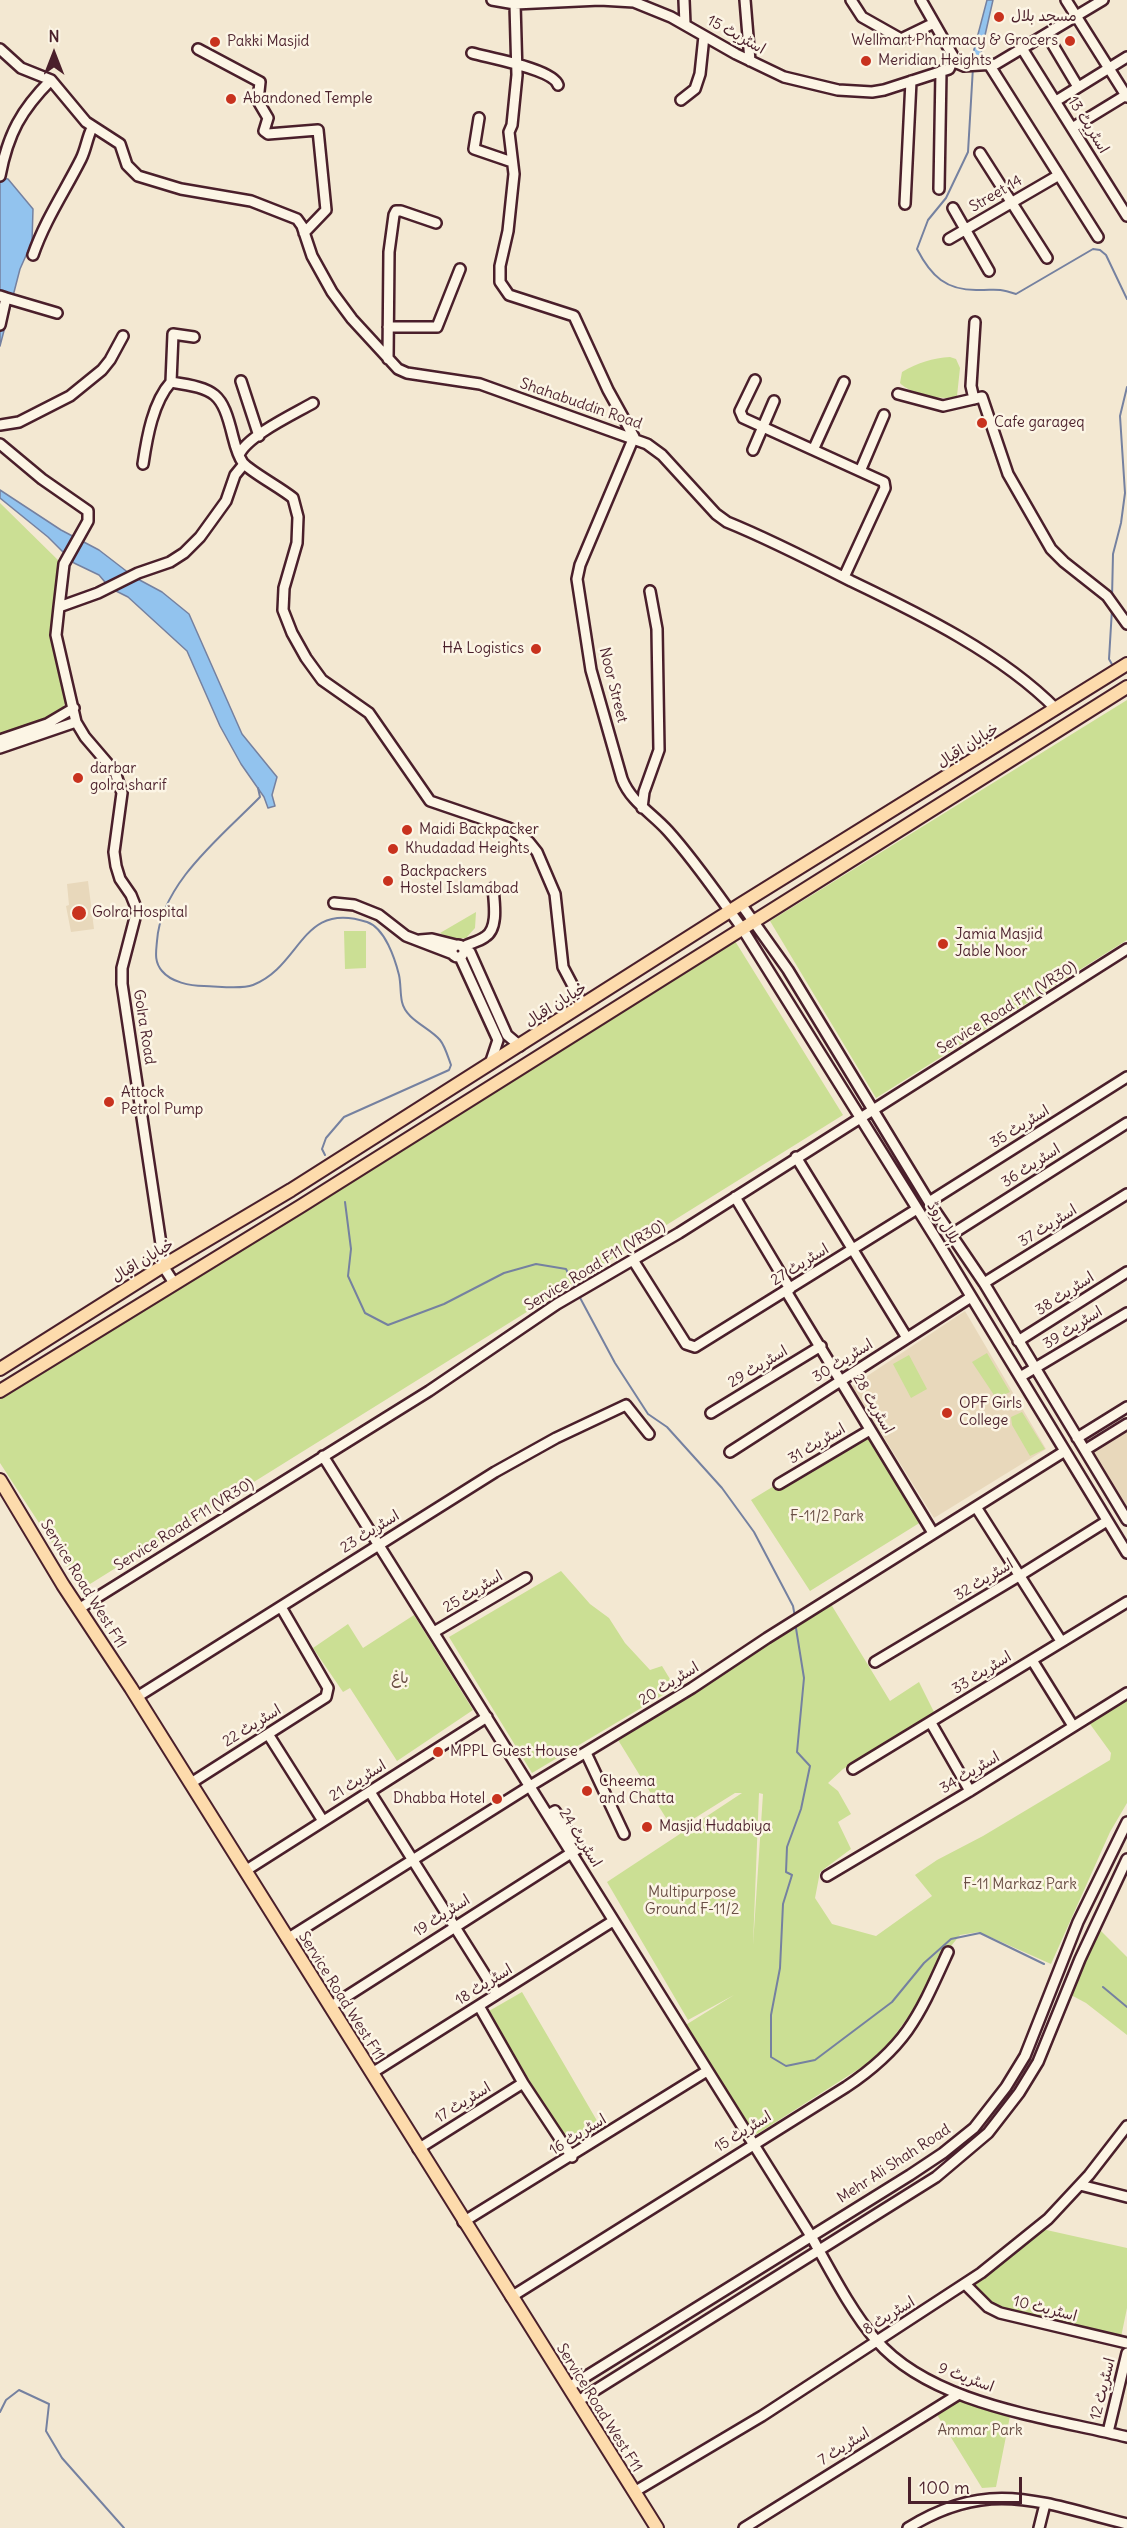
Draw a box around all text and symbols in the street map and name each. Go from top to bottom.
place label: مسجد بلال [1011,8,1077,26]
marker: مسجد بلال [992,10,1006,24]
street label: اسٹریٹ 15 [704,12,768,58]
north arrow [24,24,84,84]
text: N [48,26,60,46]
place label: Wellmart Pharmacy & Grocers [851,32,1058,50]
place label: Pakki Masjid [227,33,309,51]
marker: Wellmart Pharmacy & Grocers [1063,34,1077,48]
marker: Pakki Masjid [208,35,222,49]
place label: Meridian Heights [878,52,992,70]
marker: Meridian Heights [859,54,873,68]
place label: Abandoned Temple [243,90,373,108]
marker: Abandoned Temple [224,92,238,106]
street label: اسٹریٹ 13 [1063,93,1113,157]
street label: Street 14 [966,172,1026,216]
street label: Shahabuddin Road [517,375,645,433]
place label: Cafe garageq [994,414,1085,432]
marker: Cafe garageq [975,416,989,430]
place label: HA Logistics [442,640,524,658]
marker: HA Logistics [529,642,543,656]
street label: Noor Street [595,646,631,724]
street label: خیابان اقبال [934,720,1002,772]
place label: darbar golra sharif [90,760,167,795]
marker: darbar golra sharif [71,771,85,785]
place label: Maidi Backpacker [419,821,539,839]
marker: Maidi Backpacker [400,823,414,837]
place label: Khudadad Heights [405,840,529,858]
marker: Khudadad Heights [386,842,400,856]
place label: Backpackers Hostel Islamabad [400,863,519,898]
marker: Backpackers Hostel Islamabad [381,874,395,888]
marker: Golra Hospital [70,904,88,922]
place label: Golra Hospital [92,904,188,922]
place label: Jamia Masjid Jable Noor [955,926,1043,961]
marker: Jamia Masjid Jable Noor [936,937,950,951]
street label: Service Road F11 (VR30) [934,958,1080,1058]
street label: خیابان اقبال [522,979,590,1031]
street label: Golra Road [129,988,159,1066]
place label: Attock Petrol Pump [121,1084,203,1119]
marker: Attock Petrol Pump [102,1095,116,1109]
street label: اسٹریٹ 35 [987,1102,1053,1152]
street label: اسٹریٹ 36 [998,1140,1064,1192]
street label: ہلال روڈ [923,1198,963,1248]
street label: اسٹریٹ 37 [1016,1201,1080,1251]
street label: Service Road F11 (VR30) [521,1217,669,1315]
street label: خیابان اقبال [109,1235,177,1287]
street label: اسٹریٹ 27 [768,1240,832,1290]
street label: اسٹریٹ 38 [1032,1268,1098,1320]
street label: اسٹریٹ 39 [1040,1303,1106,1353]
street label: اسٹریٹ 30 [810,1335,876,1387]
street label: اسٹریٹ 29 [725,1342,791,1392]
street label: اسٹریٹ 28 [849,1371,897,1437]
place label: OPF Girls College [959,1395,1022,1430]
marker: OPF Girls College [940,1406,954,1420]
street label: اسٹریٹ 31 [785,1420,849,1468]
street label: Service Road F11 (VR30) [111,1475,257,1575]
street label: اسٹریٹ 23 [337,1507,403,1557]
park label: F-11/2 Park [790,1508,864,1526]
street label: Service Road West F11 [36,1516,130,1652]
street label: اسٹریٹ 32 [951,1555,1017,1605]
street label: اسٹریٹ 25 [440,1567,506,1617]
street label: اسٹریٹ 33 [949,1648,1015,1698]
street label: اسٹریٹ 20 [636,1659,702,1709]
park label: باغ [391,1670,409,1688]
street label: اسٹریٹ 22 [219,1701,285,1751]
place label: MPPL Guest House [450,1743,578,1761]
marker: MPPL Guest House [431,1745,445,1759]
street label: اسٹریٹ 34 [937,1748,1003,1798]
street label: اسٹریٹ 21 [326,1757,390,1805]
place label: Cheema and Chatta [599,1773,674,1808]
marker: Cheema and Chatta [580,1784,594,1798]
place label: Dhabba Hotel [393,1790,485,1808]
marker: Dhabba Hotel [490,1792,504,1806]
street label: اسٹریٹ 24 [555,1805,605,1871]
place label: Masjid Hudabiya [659,1818,771,1836]
marker: Masjid Hudabiya [640,1820,654,1834]
park label: F-11 Markaz Park [963,1876,1077,1894]
park label: Multipurpose Ground F-11/2 [645,1884,739,1919]
street label: اسٹریٹ 19 [410,1891,474,1941]
street label: Service Road West F11 [294,1928,388,2064]
street label: اسٹریٹ 18 [452,1960,516,2010]
street label: اسٹریٹ 17 [432,2079,494,2127]
street label: اسٹریٹ 15 [711,2107,775,2157]
street label: اسٹریٹ 16 [546,2110,610,2160]
street label: Mehr Ali Shah Road [834,2121,954,2207]
street label: اسٹریٹ 10 [1011,2292,1079,2326]
street label: اسٹریٹ 8 [860,2293,918,2339]
street label: Service Road West F11 [552,2340,646,2476]
street label: اسٹریٹ 12 [1087,2356,1119,2422]
street label: اسٹریٹ 9 [936,2360,996,2396]
park label: Ammar Park [937,2422,1023,2440]
street label: اسٹریٹ 7 [815,2424,873,2470]
scale bar [911,2465,1025,2503]
text: 100 m [919,2476,970,2499]

